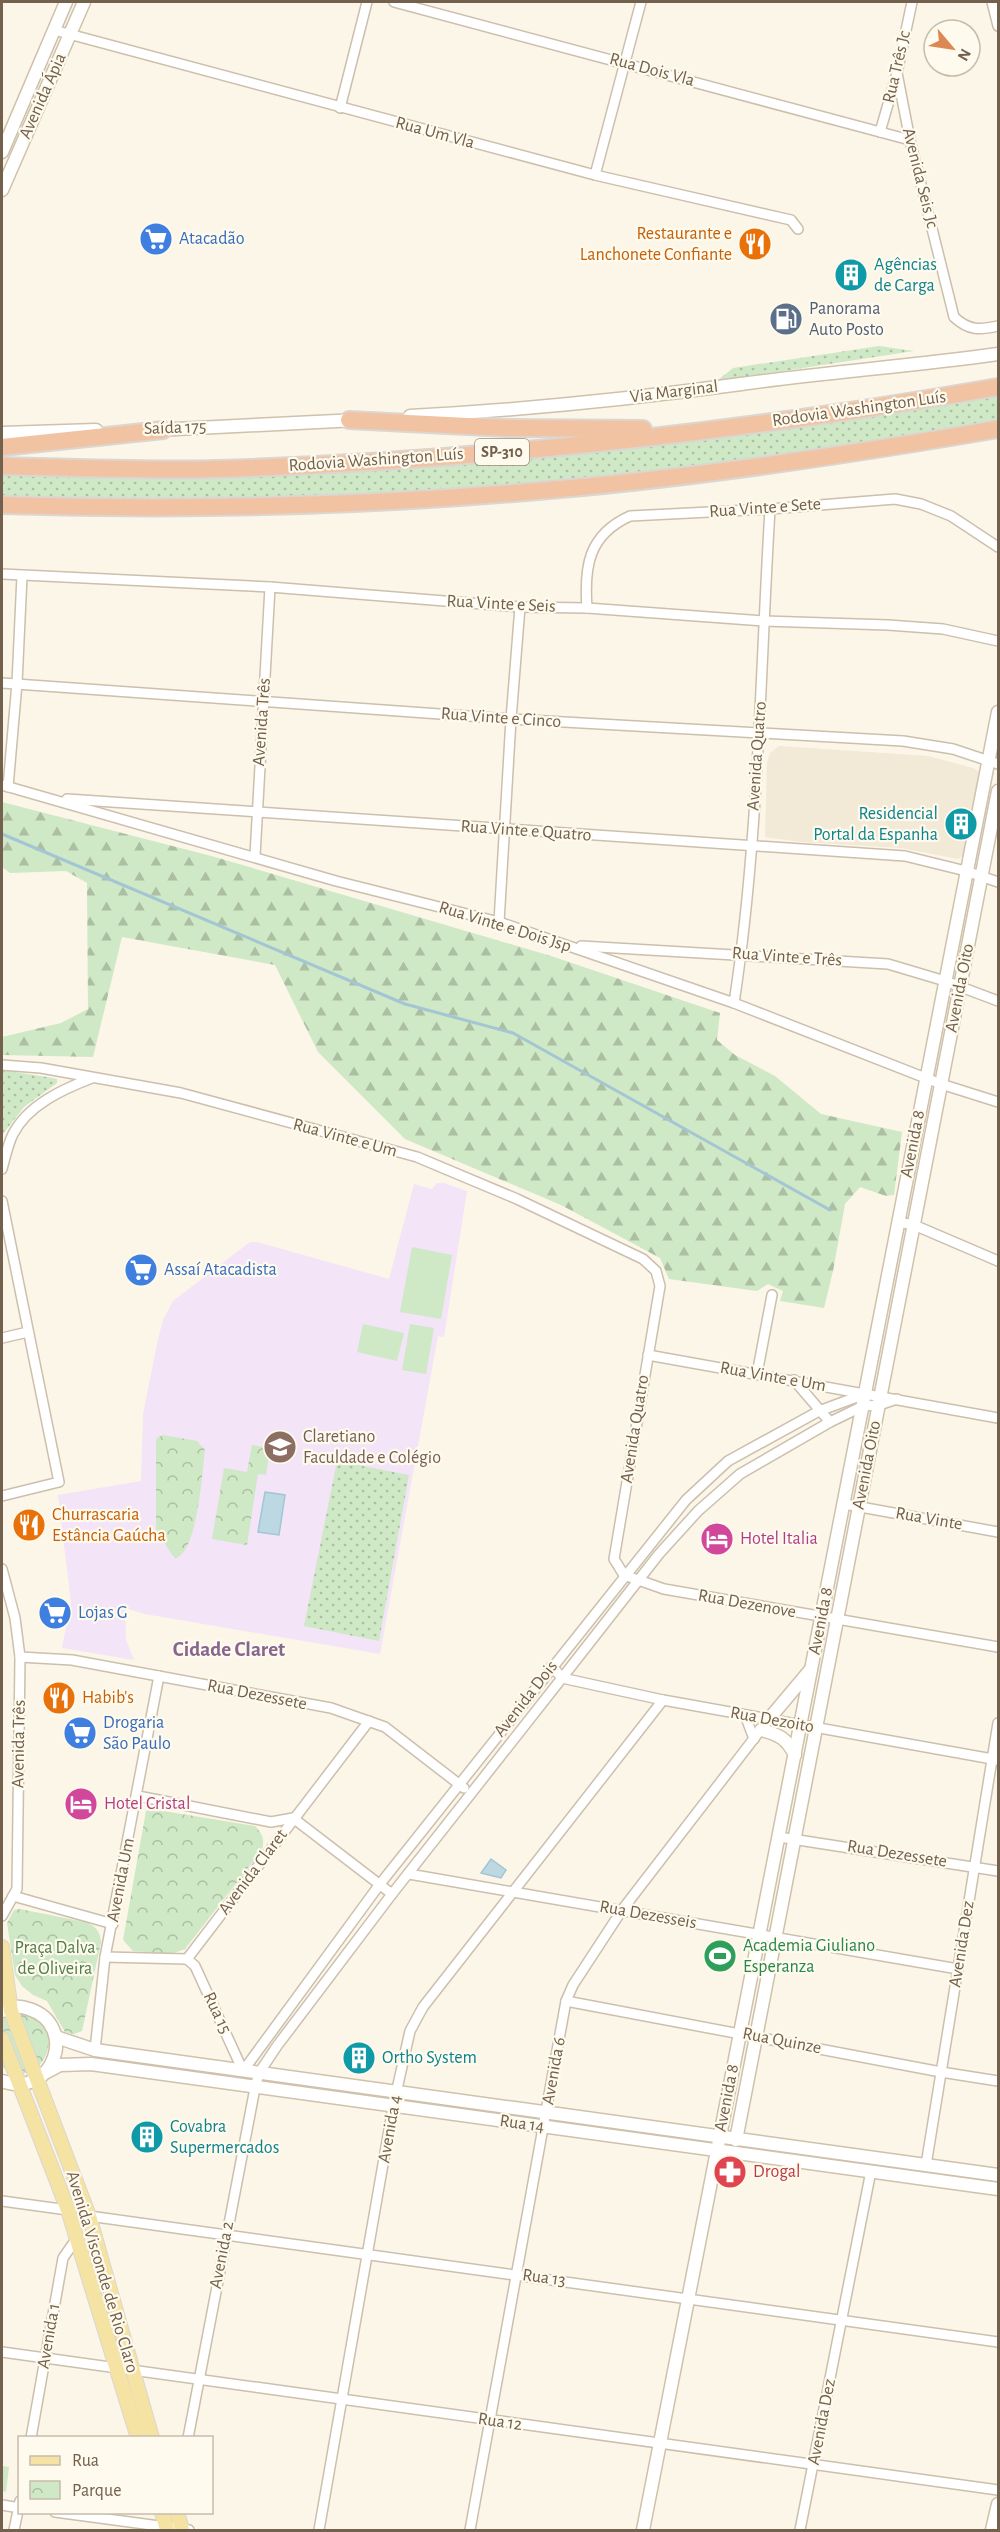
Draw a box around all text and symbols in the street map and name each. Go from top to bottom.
north arrow [922,18,982,78]
street label: Rua Três Jc [880,29,914,105]
text: N [955,46,974,64]
street label: Avenida Ápia [13,49,70,142]
street label: Rua Dois Vla [608,50,696,90]
street label: Rua Um Vla [393,114,477,152]
street label: Avenida Seis Jc [899,126,941,230]
supermarket icon: Atacadão [138,221,174,257]
place label: Restaurante e Lanchonete Confiante [580,225,732,264]
restaurant icon: Restaurante e Lanchonete Confiante [737,226,773,262]
place label: Atacadão [179,230,245,248]
place label: Agências de Carga [874,256,937,295]
building icon: Agências de Carga [833,257,869,293]
place label: Panorama Auto Posto [809,300,884,339]
fuel station icon: Panorama Auto Posto [768,301,804,337]
street label: Via Marginal [629,378,719,406]
street label: Rodovia Washington Luís [771,388,947,430]
street label: Saída 175 [143,418,207,438]
road number: SP-310 [475,439,529,465]
street label: Rodovia Washington Luís [288,445,464,475]
street label: Rua Vinte e Sete [708,495,822,521]
street label: Rua Vinte e Seis [446,592,556,616]
street label: Avenida Três [250,677,274,767]
street label: Avenida Quatro [744,701,770,811]
street label: Rua Vinte e Cinco [440,705,562,731]
place label: Residencial Portal da Espanha [813,805,938,844]
building icon: Residencial Portal da Espanha [943,806,979,842]
street label: Rua Vinte e Quatro [460,817,592,845]
street label: Rua Vinte e Dois Jsp [437,898,573,956]
street label: Avenida Oito [943,942,977,1034]
street label: Rua Vinte e Três [731,944,843,970]
street label: Avenida 8 [898,1109,928,1179]
street label: Rua Vinte e Um [291,1115,399,1161]
supermarket icon: Assaí Atacadista [123,1252,159,1288]
place label: Assaí Atacadista [164,1261,277,1279]
street label: Rua Vinte e Um [719,1359,827,1395]
street label: Avenida Quatro [618,1373,652,1484]
street label: Avenida Oito [850,1419,884,1511]
place label: Claretiano Faculdade e Colégio [303,1428,441,1467]
school or university icon: Claretiano Faculdade e Colégio [262,1429,298,1465]
street label: Rua Vinte [894,1504,964,1534]
place label: Churrascaria Estância Gaúcha [52,1506,166,1545]
restaurant icon: Churrascaria Estância Gaúcha [11,1507,47,1543]
hotel icon: Hotel Italia [699,1521,735,1557]
place label: Hotel Italia [740,1530,818,1548]
street label: Avenida 8 [806,1586,836,1656]
street label: Rua Dezenove [697,1587,797,1621]
supermarket icon: Lojas G [37,1595,73,1631]
place label: Lojas G [78,1604,128,1622]
district label: Cidade Claret [173,1639,285,1660]
street label: Avenida Dois [491,1657,561,1741]
street label: Rua Dezessete [206,1677,308,1713]
restaurant icon: Habib's [41,1680,77,1716]
place label: Habib's [82,1689,134,1707]
street label: Avenida Três [9,1700,29,1788]
street label: Rua Dezoito [729,1704,815,1736]
place label: Drogaria São Paulo [103,1714,171,1753]
supermarket icon: Drogaria São Paulo [62,1715,98,1751]
hotel icon: Hotel Cristal [63,1786,99,1822]
place label: Hotel Cristal [104,1795,190,1813]
street label: Avenida Claret [215,1826,291,1918]
street label: Avenida Um [104,1836,138,1924]
street label: Rua Dezessete [846,1837,948,1871]
street label: Rua Dezesseis [598,1898,698,1932]
street label: Avenida Dez [946,1899,978,1989]
place label: Academia Giuliano Esperanza [743,1937,875,1976]
sports icon: Academia Giuliano Esperanza [702,1938,738,1974]
park label: Praça Dalva de Oliveira [14,1939,96,1978]
street label: Rua 15 [200,1989,234,2037]
street label: Rua Quinze [741,2025,823,2057]
street label: Avenida 6 [539,2036,569,2106]
building icon: Ortho System [341,2040,377,2076]
place label: Ortho System [382,2049,477,2067]
street label: Avenida 8 [712,2063,742,2133]
street label: Avenida 4 [375,2093,405,2164]
street label: Rua 14 [498,2112,546,2136]
place label: Covabra Supermercados [170,2118,279,2157]
building icon: Covabra Supermercados [129,2119,165,2155]
pharmacy icon: Drogal [712,2154,748,2190]
place label: Drogal [753,2163,801,2181]
street label: Avenida Visconde de Rio Claro [63,2169,141,2375]
street label: Avenida 2 [207,2220,237,2290]
street label: Rua 13 [521,2266,567,2290]
street label: Avenida 1 [34,2302,64,2370]
street label: Avenida Dez [805,2377,839,2467]
street label: Rua 12 [477,2410,523,2434]
legend [18,2436,213,2514]
text: Rua [72,2452,99,2470]
text: Parque [72,2482,121,2500]

